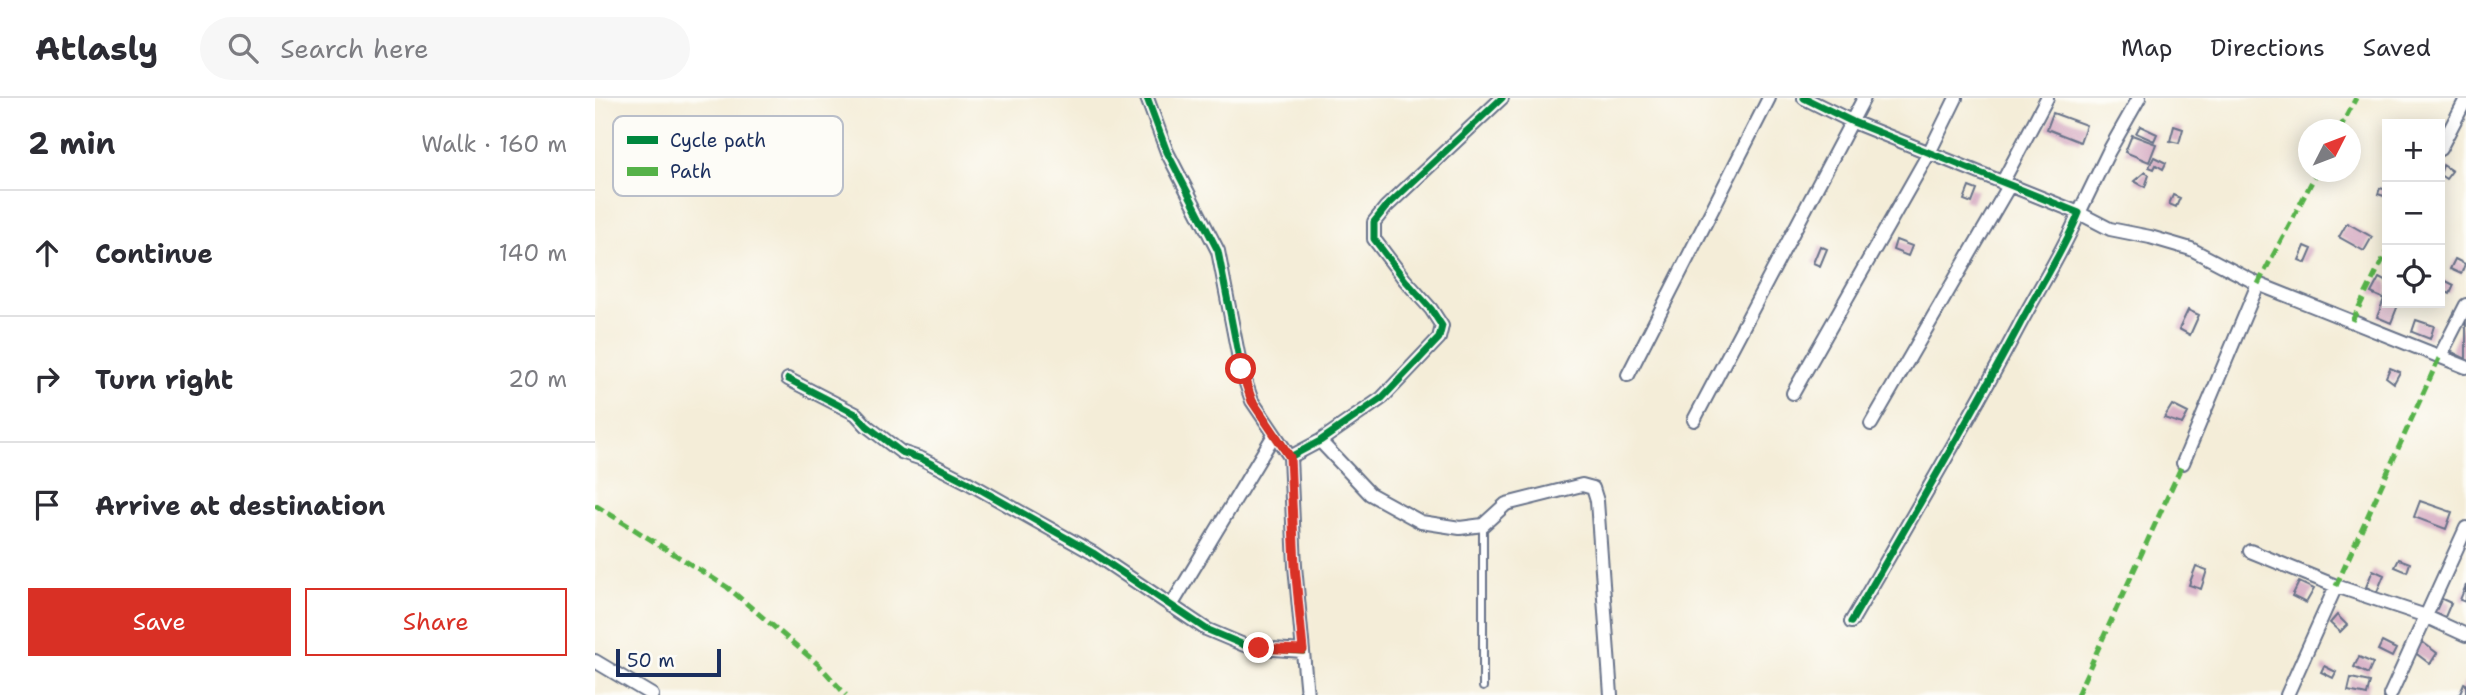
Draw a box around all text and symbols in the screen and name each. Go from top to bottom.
search box [200,17,690,80]
text: Atlasly [35,26,158,71]
icon: search [224,29,262,67]
text: Search here [280,31,429,66]
text: Map [2121,32,2172,64]
text: Directions [2210,32,2325,64]
text: Saved [2363,32,2431,64]
legend [613,116,843,196]
north arrow [2298,119,2361,182]
map controls [2382,119,2445,308]
button: + [2382,119,2445,182]
text: 2 min [28,123,115,164]
text: Cycle path [670,128,766,153]
text: Walk · 160 m [421,129,567,159]
text: Path [670,159,712,184]
button: − [2382,182,2445,245]
icon: ahead [28,234,66,272]
text: Continue [95,236,213,271]
text: 140 m [499,238,567,268]
button: locate [2382,245,2445,308]
route start [1225,353,1256,384]
icon: right [28,360,66,398]
text: Turn right [95,362,233,397]
text: 20 m [508,364,567,394]
icon: arrive [28,486,66,524]
text: Arrive at destination [95,488,385,523]
button: Save [28,588,291,656]
button: Share [305,588,567,656]
route end [1243,632,1274,663]
scale bar [616,646,721,678]
text: 50 m [627,648,675,673]

